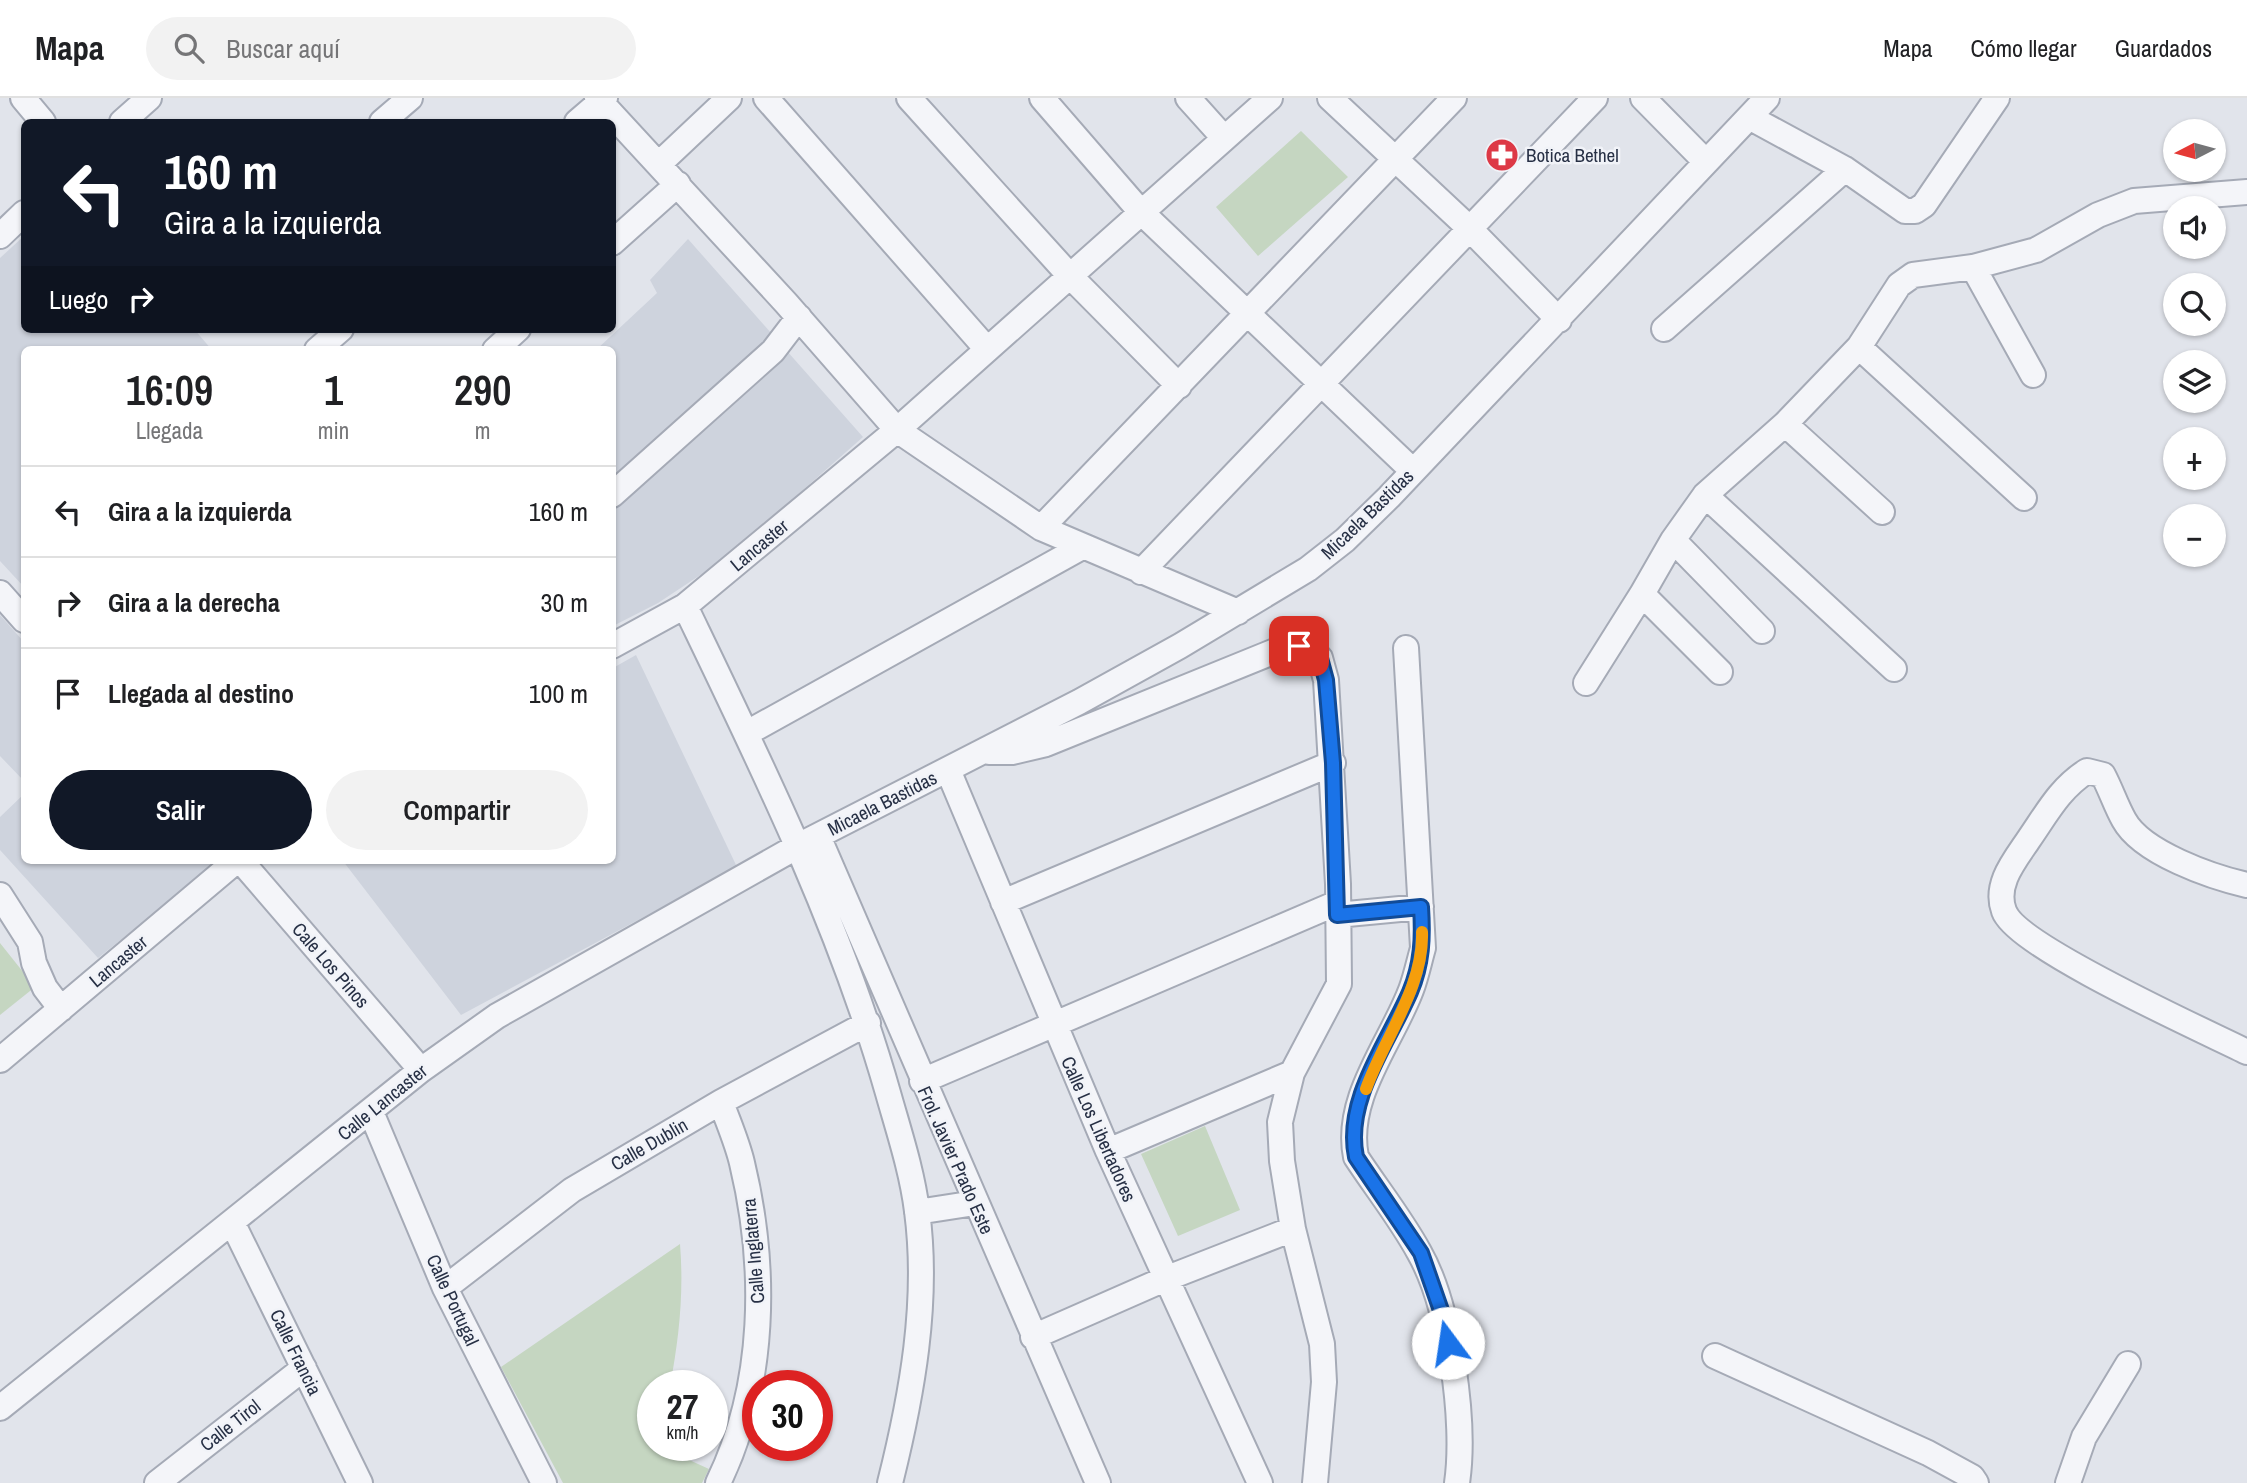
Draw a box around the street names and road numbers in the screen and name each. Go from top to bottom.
street label: Micaela Bastidas [1315,463,1419,565]
street label: Lancaster [724,513,794,577]
street label: Micaela Bastidas [823,764,941,842]
street label: Cale Los Pinos [287,917,376,1014]
street label: Lancaster [83,929,153,993]
street label: Calle Los Libertadores [1055,1052,1143,1206]
street label: Calle Lancaster [332,1057,433,1146]
street label: Frol. Javier Prado Este [912,1082,1000,1238]
street label: Calle Dublin [606,1112,692,1176]
street label: Calle Inglaterra [735,1197,771,1305]
street label: Calle Portugal [421,1250,485,1350]
street label: Calle Francia [264,1305,328,1400]
street label: Calle Tirol [194,1393,266,1457]

